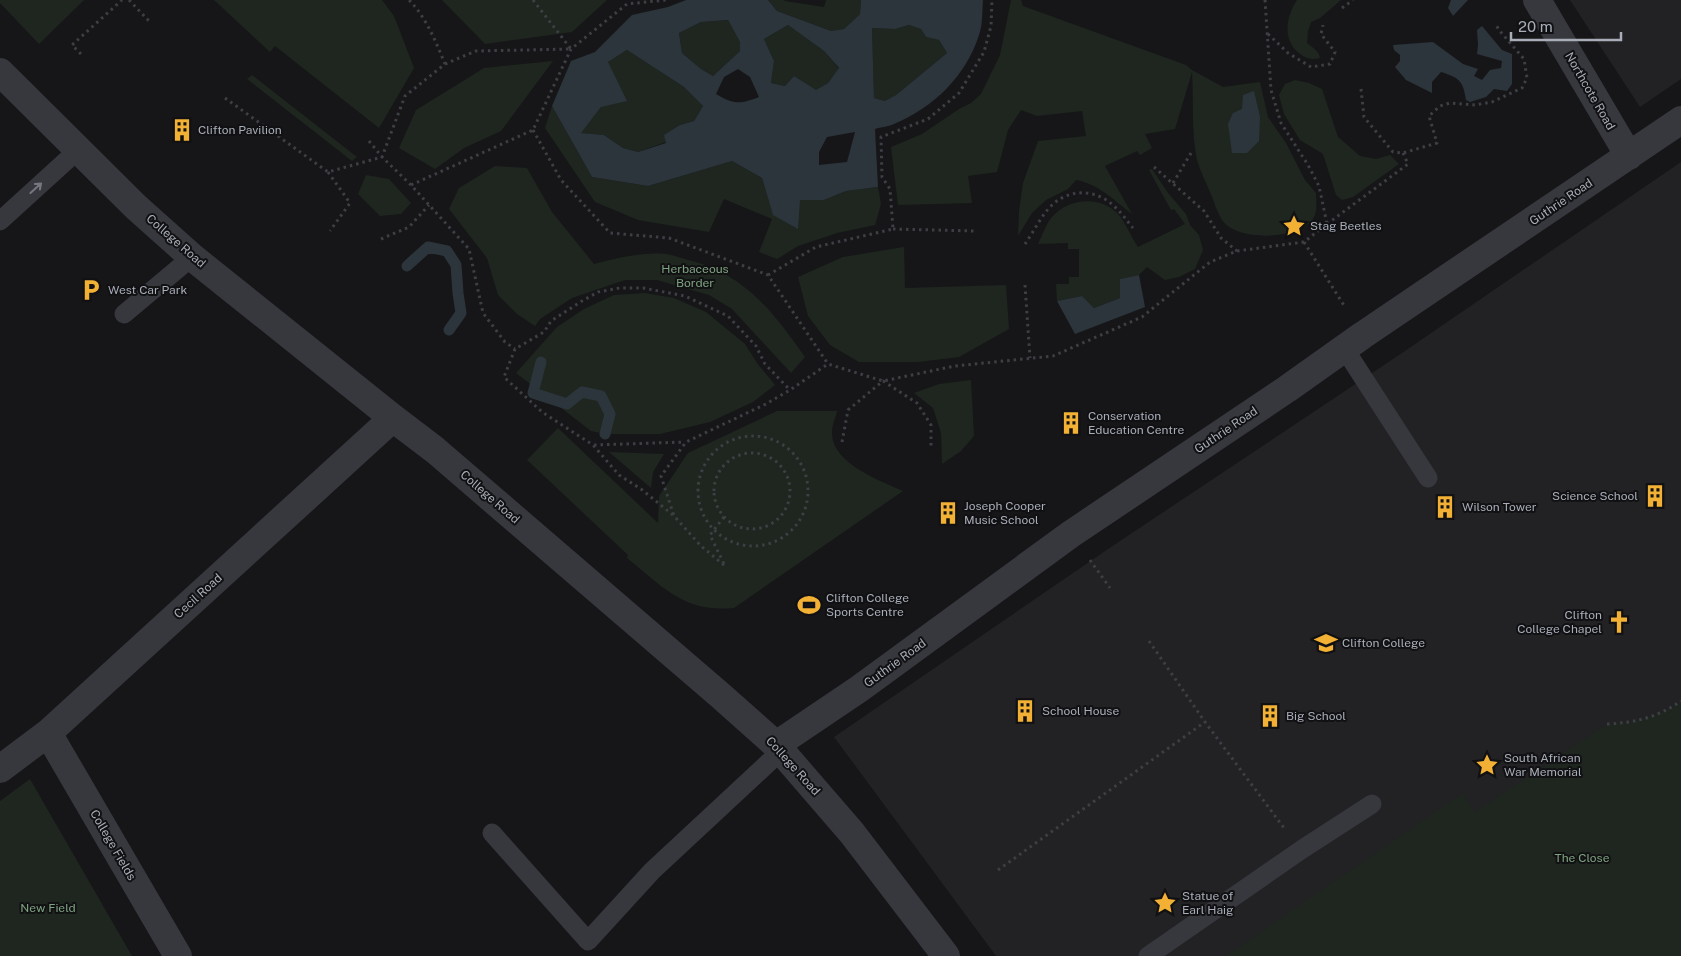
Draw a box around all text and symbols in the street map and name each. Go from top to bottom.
scale bar [1511,10,1621,42]
text: 20 m [1518,18,1553,35]
street label: Northcote Road [1562,50,1618,132]
building icon: Clifton Pavilion [169,117,195,143]
place label: Clifton Pavilion [198,123,282,137]
street label: Guthrie Road [1527,176,1595,228]
one-way arrow [30,183,43,194]
street label: College Road [144,211,208,271]
place icon: Stag Beetles [1281,213,1307,239]
place label: Stag Beetles [1310,219,1382,233]
park label: Herbaceous Border [661,262,729,290]
parking icon: West Car Park [78,277,104,303]
place label: West Car Park [108,283,187,297]
street label: Guthrie Road [1192,404,1260,456]
place label: Conservation Education Centre [1088,409,1185,437]
building icon: Conservation Education Centre [1058,410,1084,436]
street label: College Road [458,467,522,527]
building icon: Science School [1642,483,1668,509]
place label: Science School [1552,489,1638,503]
building icon: Wilson Tower [1432,494,1458,520]
place label: Joseph Cooper Music School [964,499,1046,527]
building icon: Joseph Cooper Music School [935,500,961,526]
place label: Wilson Tower [1462,500,1537,514]
street label: Cecil Road [171,571,225,621]
place label: Clifton College Sports Centre [826,591,909,619]
sports icon: Clifton College Sports Centre [796,592,822,618]
place label: Clifton College Chapel [1517,608,1602,636]
church icon: Clifton College Chapel [1606,609,1632,635]
school or university icon: Clifton College [1313,630,1339,656]
street label: Guthrie Road [861,636,929,690]
place label: Clifton College [1342,636,1425,650]
building icon: School House [1012,698,1038,724]
building icon: Big School [1257,703,1283,729]
place label: School House [1042,704,1119,718]
place label: Big School [1286,709,1346,723]
street label: College Road [763,734,823,798]
place label: South African War Memorial [1504,751,1582,779]
place icon: South African War Memorial [1474,752,1500,778]
street label: College Fields [87,807,139,883]
park label: The Close [1555,851,1610,865]
place label: Statue of Earl Haig [1182,889,1233,917]
place icon: Statue of Earl Haig [1152,890,1178,916]
park label: New Field [20,901,76,915]

